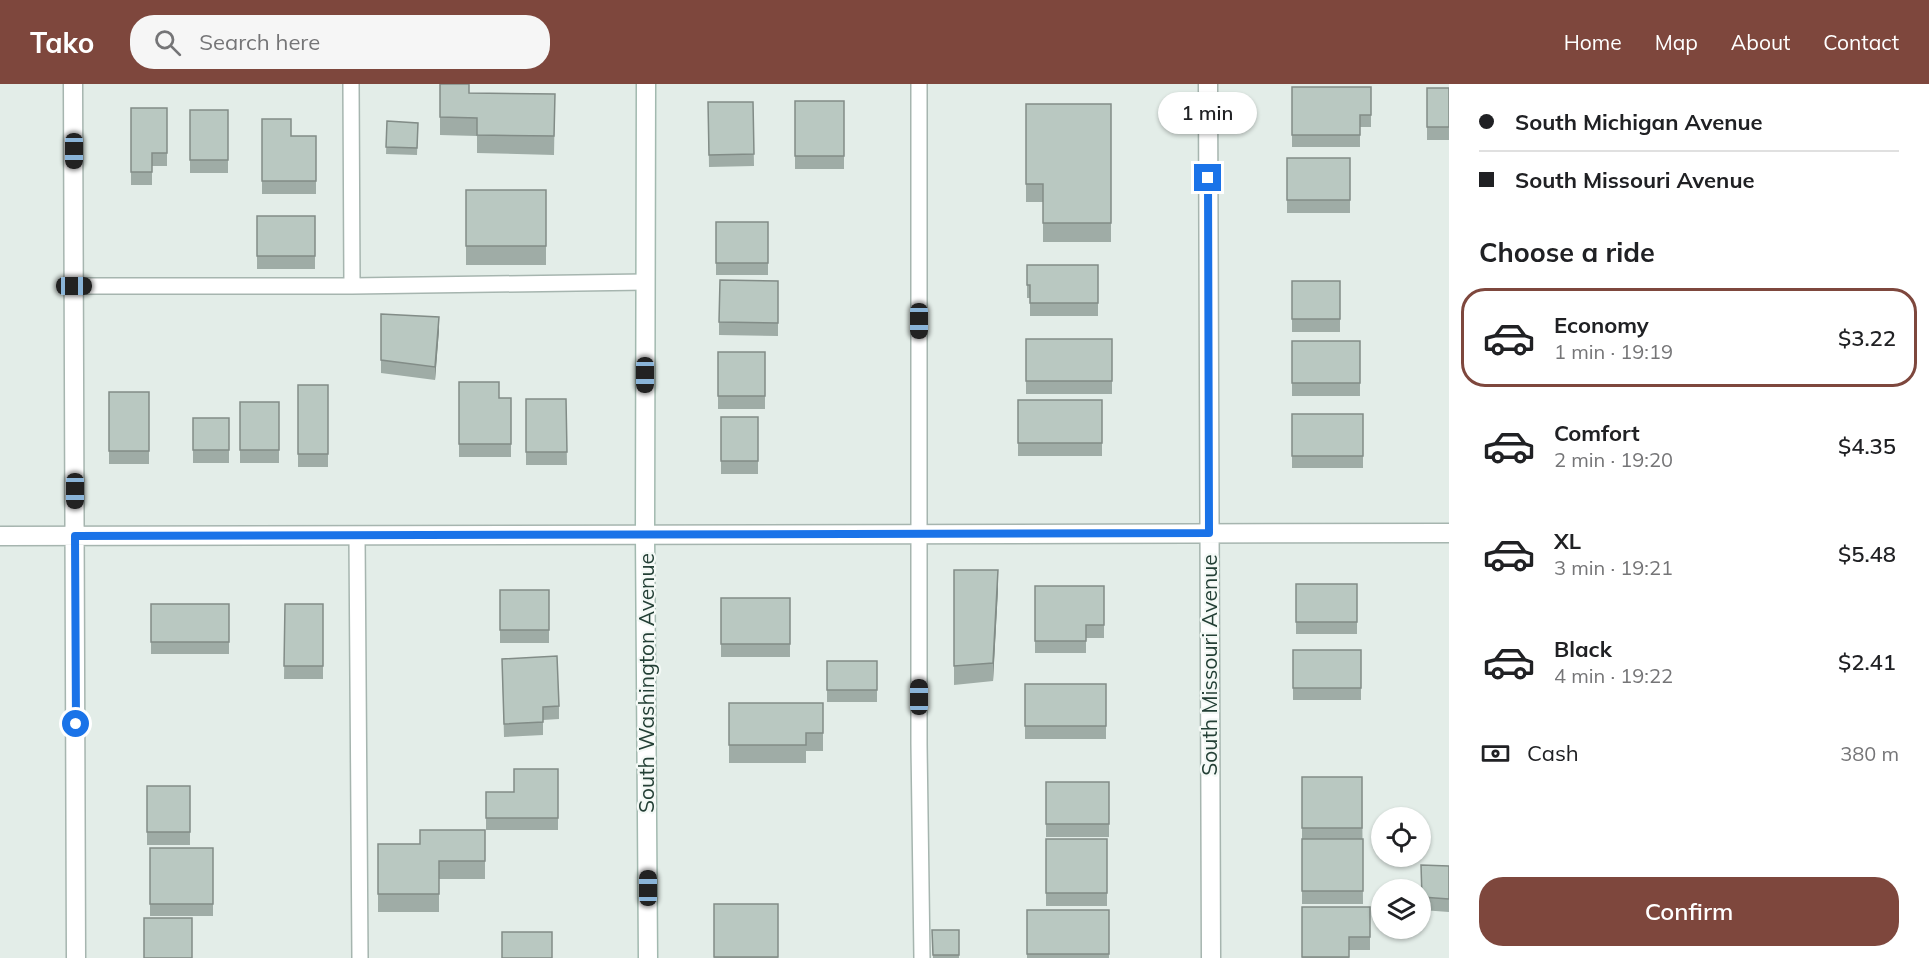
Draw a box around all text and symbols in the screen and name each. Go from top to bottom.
search box [130,15,550,69]
text: Tako [30,25,94,60]
icon: search [151,26,184,59]
text: Search here [199,28,320,56]
text: Home [1564,29,1622,55]
text: Map [1655,29,1698,55]
text: About [1731,29,1790,55]
text: Contact [1823,29,1899,55]
callout: 1 min [1158,91,1258,133]
text: 1 min [1182,100,1233,125]
text: South Michigan Avenue [1515,108,1763,136]
car [65,133,83,169]
route end [1194,164,1221,191]
text: South Missouri Avenue [1515,166,1755,194]
text: Choose a ride [1479,235,1655,269]
car [56,277,92,295]
car [910,303,928,339]
icon: car [1482,311,1536,365]
text: Economy [1554,311,1649,339]
text: $3.22 [1838,324,1896,352]
text: 1 min · 19:19 [1554,339,1673,364]
car [636,357,654,393]
icon: car [1482,419,1536,473]
text: Comfort [1554,419,1640,447]
text: $4.35 [1838,432,1896,460]
text: 2 min · 19:20 [1554,447,1673,472]
car [66,473,84,509]
icon: car [1482,527,1536,581]
text: XL [1554,527,1581,555]
text: $5.48 [1838,540,1896,568]
street label: South Washington Avenue [633,553,659,813]
street label: South Missouri Avenue [1196,554,1222,776]
text: 3 min · 19:21 [1554,555,1673,580]
icon: car [1482,635,1536,689]
text: Black [1554,635,1612,663]
text: $2.41 [1838,648,1896,676]
text: 4 min · 19:22 [1554,663,1673,688]
car [910,679,928,715]
route start [62,710,89,737]
icon: cash [1479,737,1512,770]
text: Cash [1527,739,1579,767]
text: 380 m [1840,741,1899,766]
map controls [1371,807,1431,939]
button: locate [1371,807,1431,867]
car [639,870,657,906]
button: Confirm [1479,877,1899,946]
button: layers [1371,879,1431,939]

